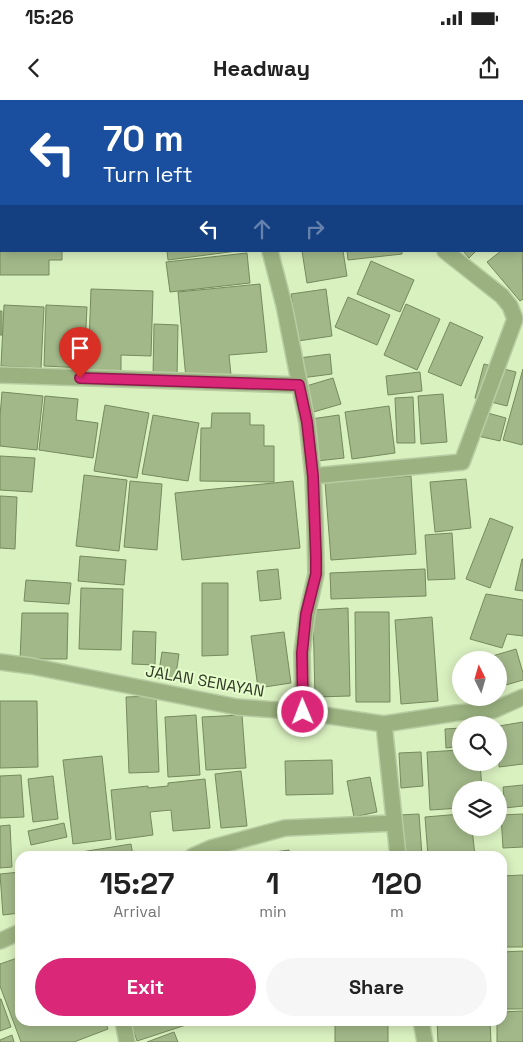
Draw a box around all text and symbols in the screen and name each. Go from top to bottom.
text: 15:26 [25,5,74,30]
icon: back [20,54,48,82]
text: Headway [213,54,310,82]
icon: share [475,54,503,82]
text: 70 m [103,117,184,161]
icon: left [20,120,85,185]
text: Turn left [103,160,193,188]
icon: left [195,215,223,243]
icon: ahead [248,215,276,243]
icon: right [301,215,329,243]
pin [59,327,101,378]
icon: arrive [66,334,94,362]
north arrow [452,651,508,706]
map controls [452,651,507,836]
street label: JALAN SENAYAN [144,660,266,702]
position arrow [276,685,328,737]
button: search [452,716,507,771]
button: layers [452,781,507,836]
text: 15:27 [100,864,174,903]
text: 1 [266,864,280,903]
text: 120 [371,864,422,903]
text: Arrival [113,901,161,922]
text: min [259,901,287,922]
text: m [390,901,404,922]
button: Exit [35,958,256,1016]
button: Share [266,958,487,1016]

